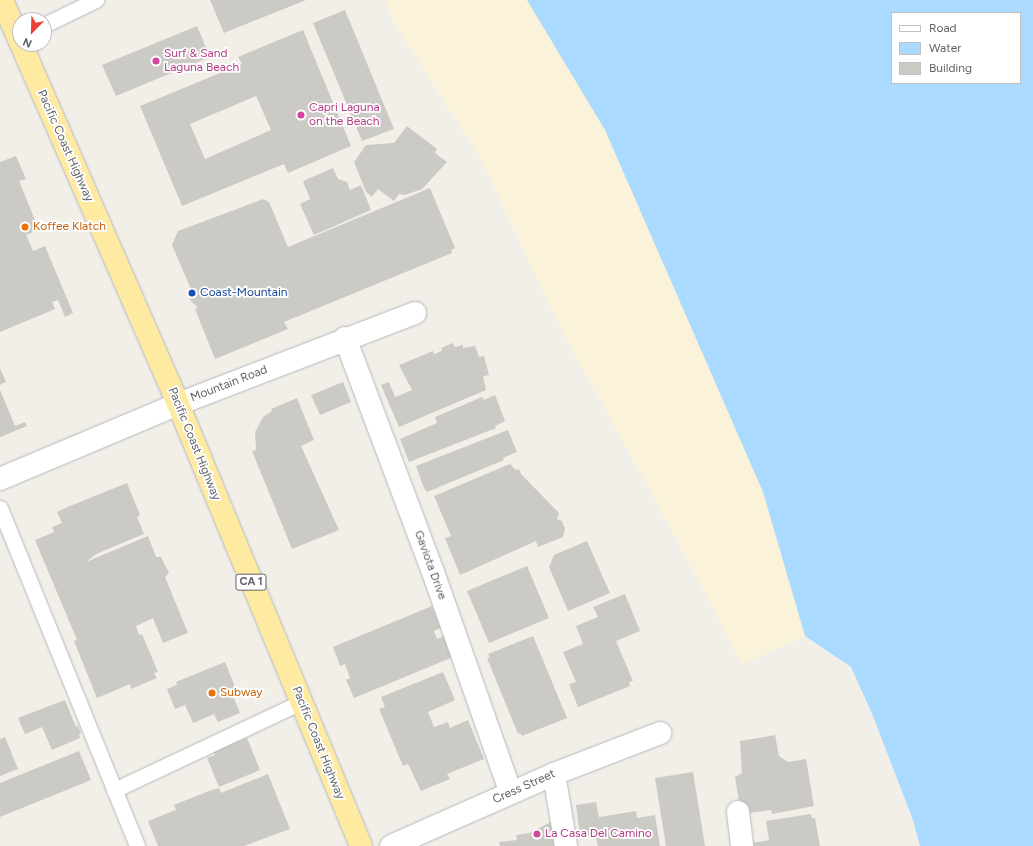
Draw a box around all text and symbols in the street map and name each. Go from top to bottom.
north arrow [12,12,52,52]
legend [891,12,1021,84]
text: Road [929,21,957,35]
text: N [21,35,34,50]
text: Water [929,41,961,55]
place label: Surf & Sand Laguna Beach [164,47,239,75]
marker: Surf & Sand Laguna Beach [151,56,161,66]
text: Building [929,61,972,75]
street label: Pacific Coast Highway [34,88,96,204]
place label: Capri Laguna on the Beach [309,101,380,129]
marker: Capri Laguna on the Beach [296,110,306,120]
place label: Koffee Klatch [33,220,106,234]
marker: Koffee Klatch [20,222,30,232]
place label: Coast-Mountain [200,286,287,300]
marker: Coast-Mountain [187,288,197,298]
street label: Mountain Road [189,363,269,405]
street label: Pacific Coast Highway [165,385,223,503]
street label: Gaviota Drive [411,528,449,602]
road number: CA 1 [235,573,267,591]
street label: Pacific Coast Highway [289,684,347,802]
place label: Subway [220,686,263,700]
marker: Subway [207,688,217,698]
street label: Cress Street [490,767,558,807]
place label: La Casa Del Camino [545,827,652,841]
marker: La Casa Del Camino [532,829,542,839]

